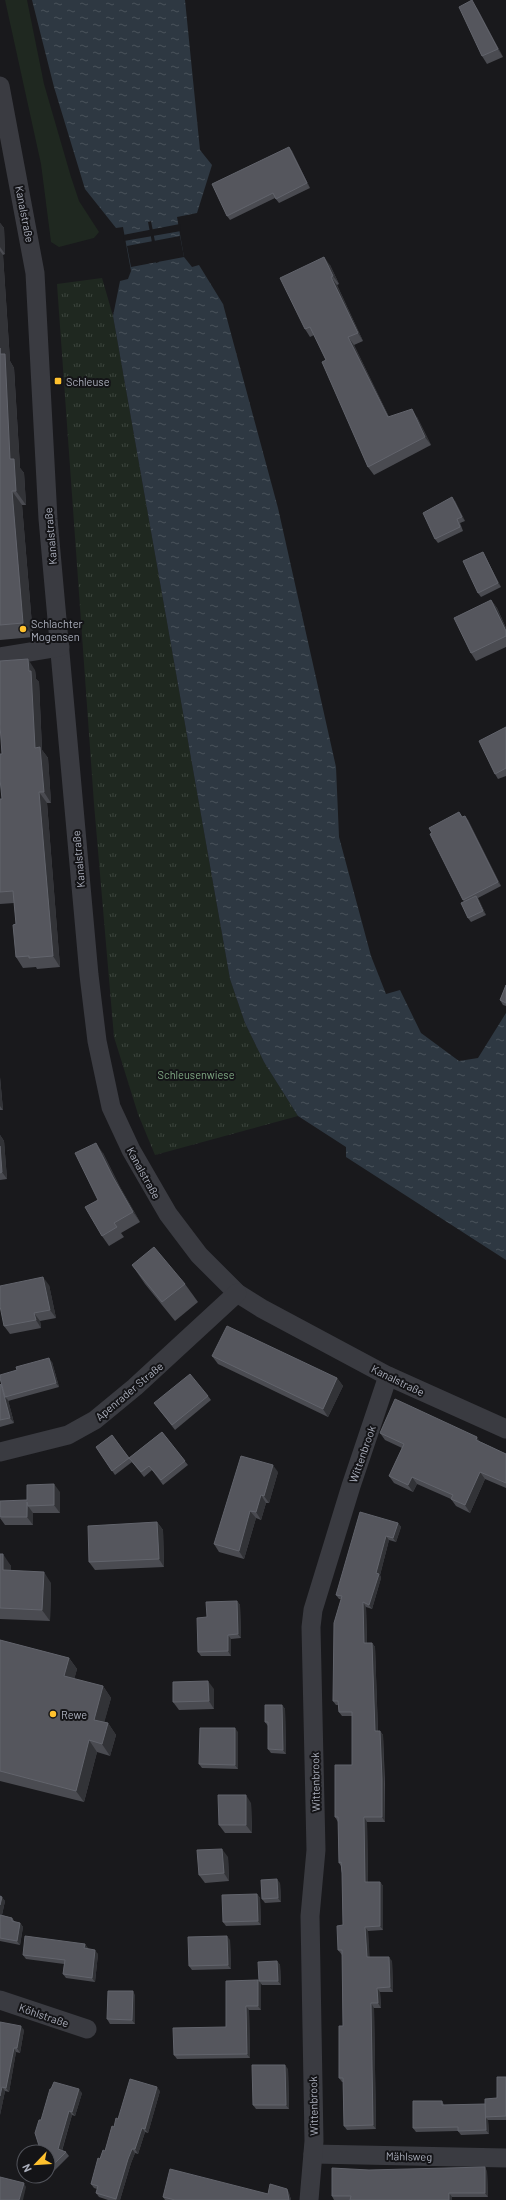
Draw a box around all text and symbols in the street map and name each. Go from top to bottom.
street label: Kanalstraße [13,185,37,243]
place label: Schleuse [66,375,110,388]
marker: Schleuse [53,376,63,386]
street label: Kanalstraße [41,507,59,565]
place label: Schlachter Mogensen [31,617,83,643]
marker: Schlachter Mogensen [18,624,28,634]
street label: Kanalstraße [69,830,87,888]
park label: Schleusenwiese [158,1068,235,1081]
street label: Kanalstraße [124,1145,164,1201]
street label: Apenrader Straße [93,1359,166,1423]
street label: Kanalstraße [369,1362,427,1398]
street label: Wittenbrook [346,1423,378,1484]
place label: Rewe [61,1708,87,1721]
marker: Rewe [48,1709,58,1719]
street label: Wittenbrook [308,1752,322,1812]
street label: Köhlstraße [17,2000,71,2030]
street label: Wittenbrook [306,2076,320,2136]
north arrow [16,2144,56,2184]
street label: Mählsweg [386,2149,432,2163]
text: N [19,2162,34,2175]

